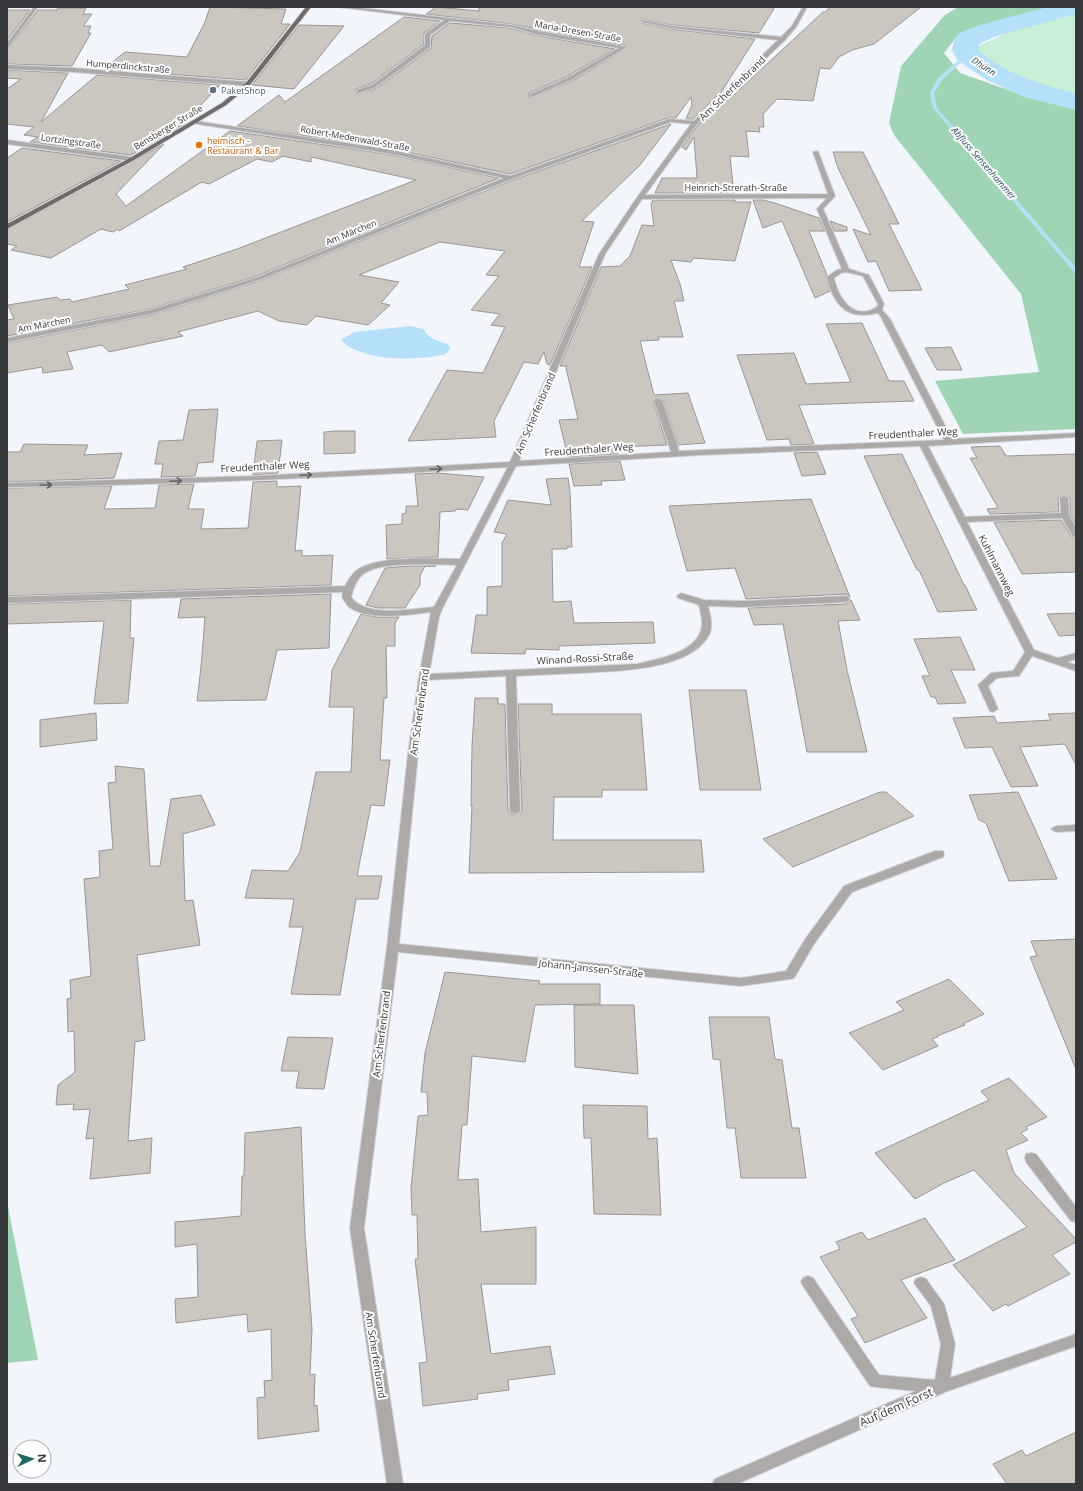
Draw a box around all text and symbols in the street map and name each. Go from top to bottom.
street label: Maria-Dresen-Straße [534,17,622,45]
street label: Am Scherfenbrand [696,53,768,123]
water label: Dhünn [969,53,999,79]
street label: Humperdinckstraße [86,56,170,76]
place label: PaketShop [221,84,266,97]
marker: PaketShop [208,85,218,95]
street label: Bensberger Straße [131,101,205,153]
street label: Robert-Medenwald-Straße [299,122,411,154]
water label: Abfluss Sensenhammer [948,123,1019,202]
street label: Lortzingstraße [40,130,102,152]
place label: heimisch - Restaurant & Bar [207,134,279,157]
marker: heimisch - Restaurant & Bar [194,140,204,150]
street label: Heinrich-Strerath-Straße [685,181,787,194]
street label: Am Märchen [324,216,378,248]
street label: Am Märchen [16,313,72,335]
street label: Am Scherfenbrand [511,370,559,456]
street label: Freudenthaler Weg [868,424,958,442]
street label: Freudenthaler Weg [544,439,635,459]
street label: Freudenthaler Weg [220,457,310,475]
one-way arrow [429,465,442,472]
one-way arrow [299,471,312,479]
one-way arrow [169,478,182,485]
one-way arrow [39,481,52,489]
street label: Kuhlmannweg [976,532,1019,598]
street label: Winand-Rossi-Straße [536,648,634,668]
street label: Am Scherfenbrand [406,668,432,756]
street label: Johann-Janssen-Straße [537,955,644,981]
street label: Am Scherfenbrand [369,990,393,1078]
street label: Am Scherfenbrand [362,1311,390,1399]
street label: Auf dem Forst [857,1383,935,1431]
north arrow [12,1439,52,1479]
text: N [35,1453,50,1463]

